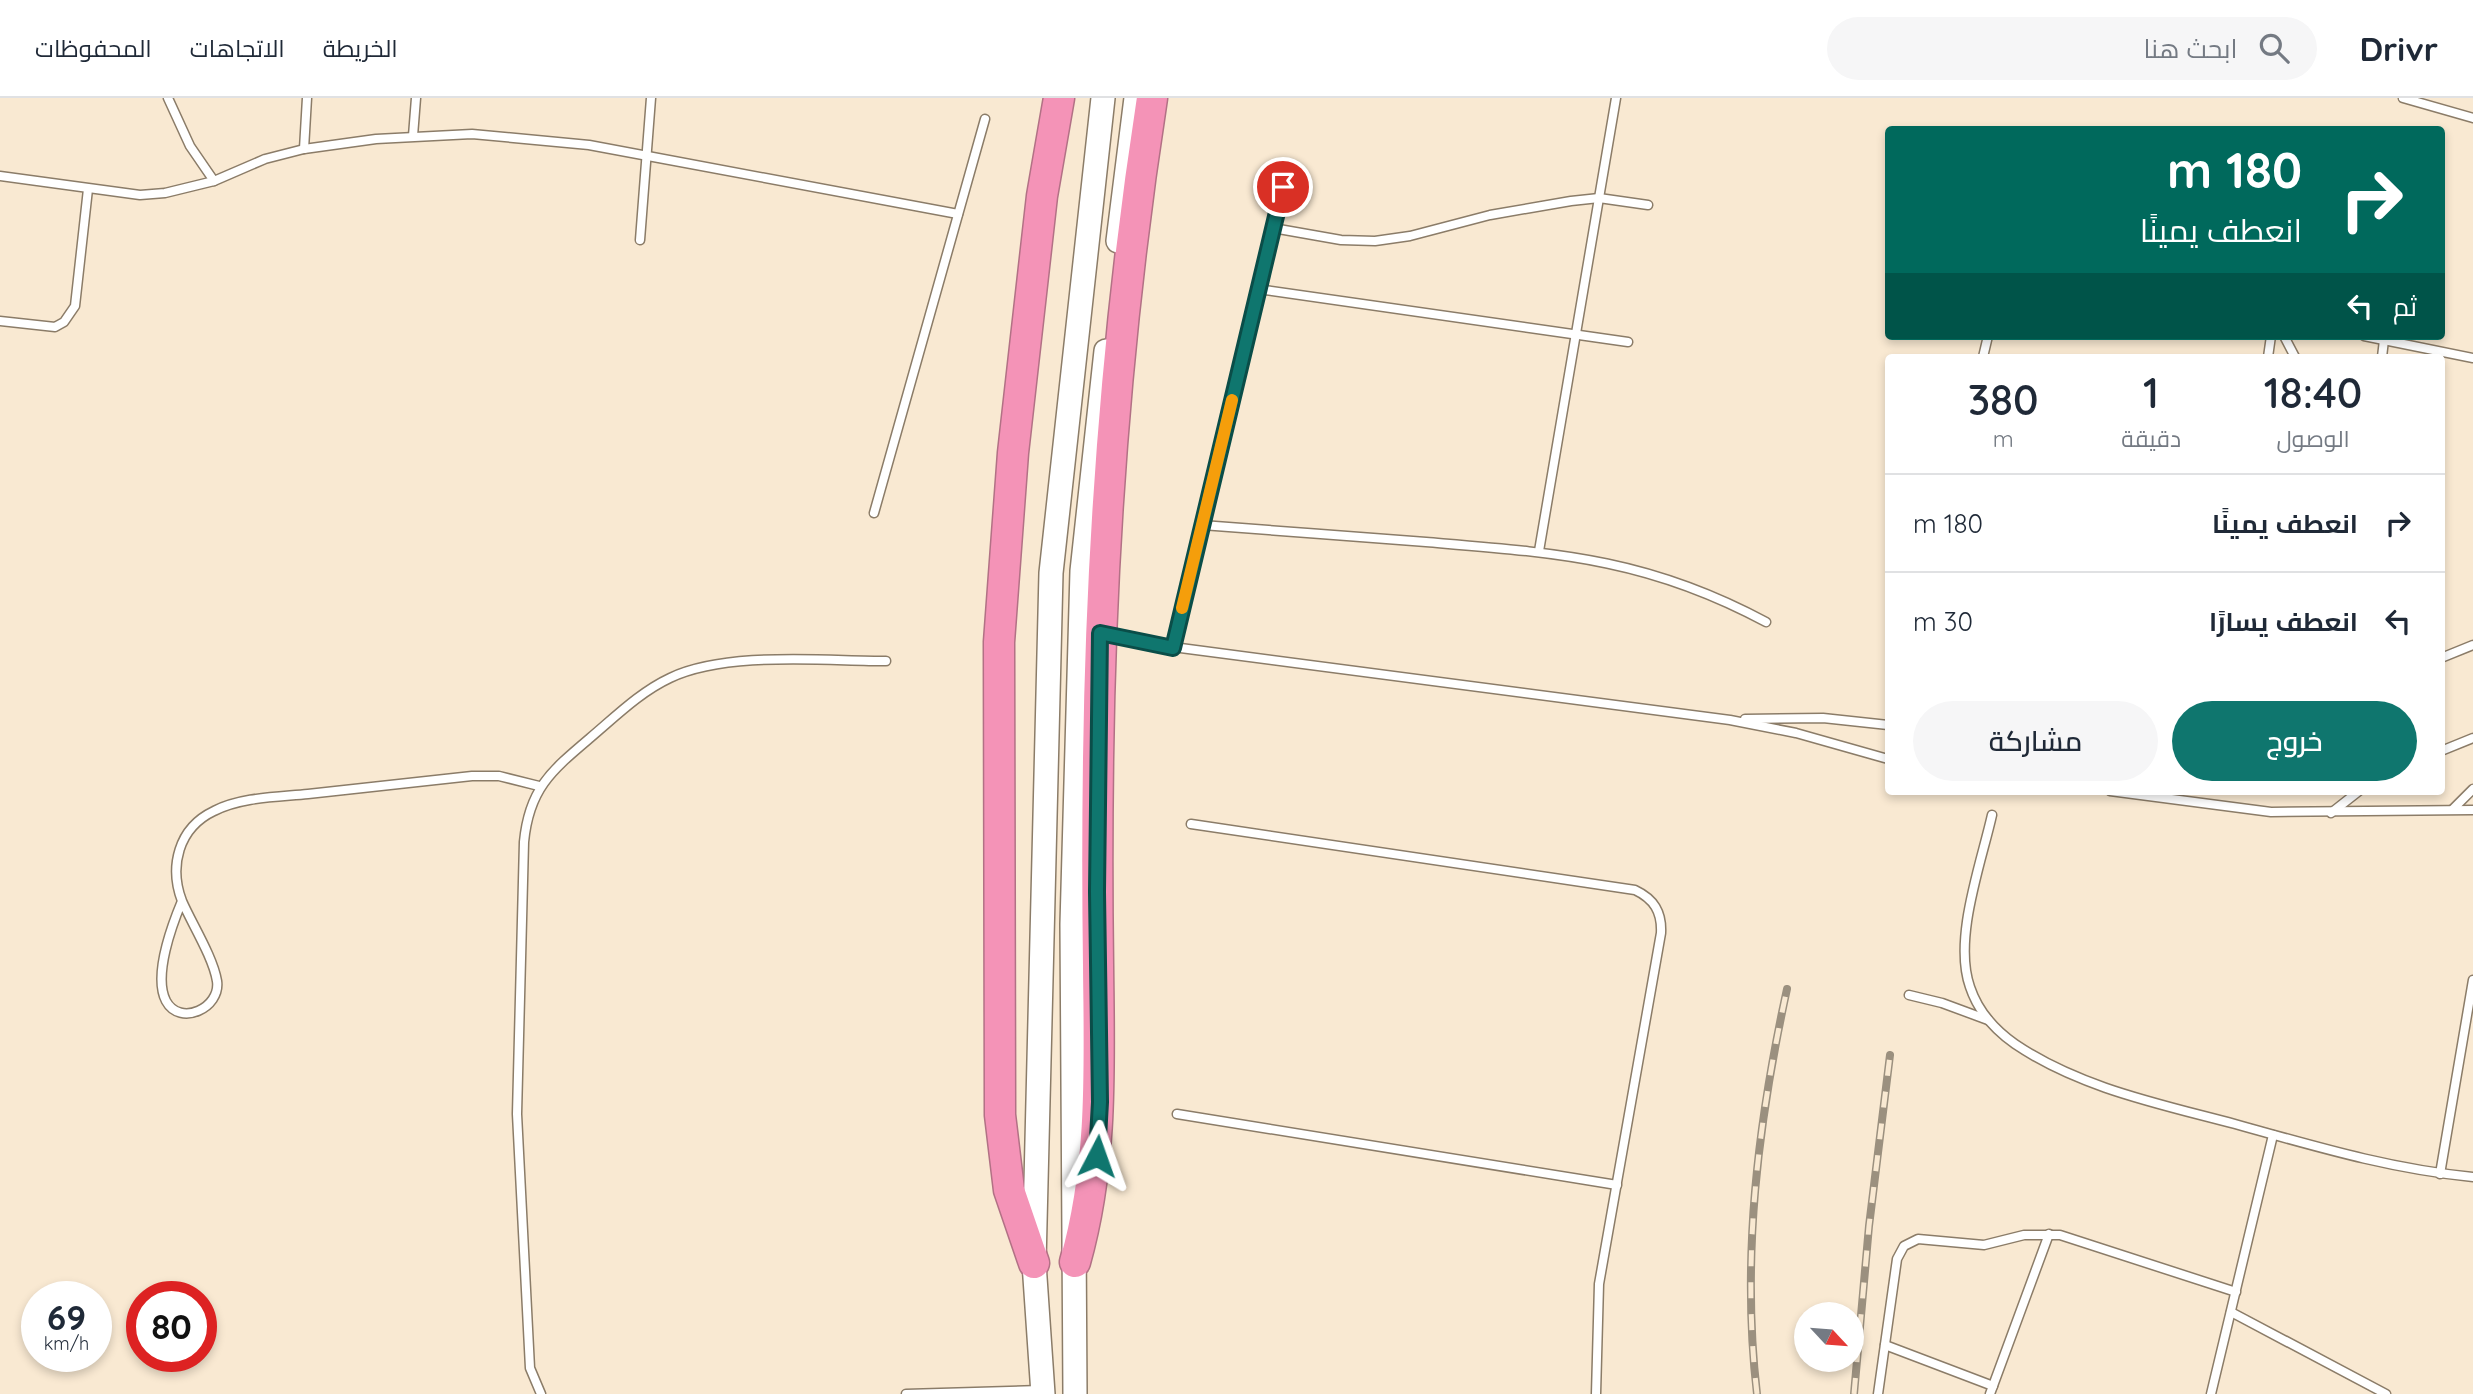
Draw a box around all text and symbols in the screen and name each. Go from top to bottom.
search box [1827,17,2317,80]
text: Drivr [2359,28,2438,69]
icon: search [2255,29,2293,67]
text: ابحث هنا [2143,32,2237,65]
text: المحفوظات [35,33,152,63]
text: الاتجاهات [190,33,285,63]
text: الخريطة [323,33,398,63]
text: 180 m [2167,139,2302,200]
icon: right [2326,154,2417,245]
pin [1253,157,1313,217]
icon: arrive [1264,168,1302,206]
text: انعطف يمينًا [2140,210,2302,250]
icon: left [2341,287,2379,325]
text: ثم [2393,290,2417,323]
text: 1 [2143,366,2159,419]
text: 18:40 [2264,366,2362,419]
text: 380 [1968,373,2039,426]
text: m [1993,424,2014,453]
text: دقيقة [2121,424,2181,453]
text: الوصول [2276,424,2350,453]
icon: right [2379,504,2417,542]
text: 180 m [1913,507,1983,540]
text: انعطف يمينًا [2212,507,2358,540]
icon: left [2379,602,2417,640]
text: 30 m [1913,605,1973,638]
text: انعطف يسارًا [2209,605,2358,638]
button: مشاركة [1913,701,2158,781]
button: خروج [2172,701,2417,781]
position arrow [1060,1119,1134,1193]
speed limit sign: 80 [126,1281,217,1372]
text: 69 [47,1295,86,1339]
north arrow [1794,1302,1864,1372]
map controls [1794,1302,1864,1372]
text: km/h [44,1332,89,1355]

